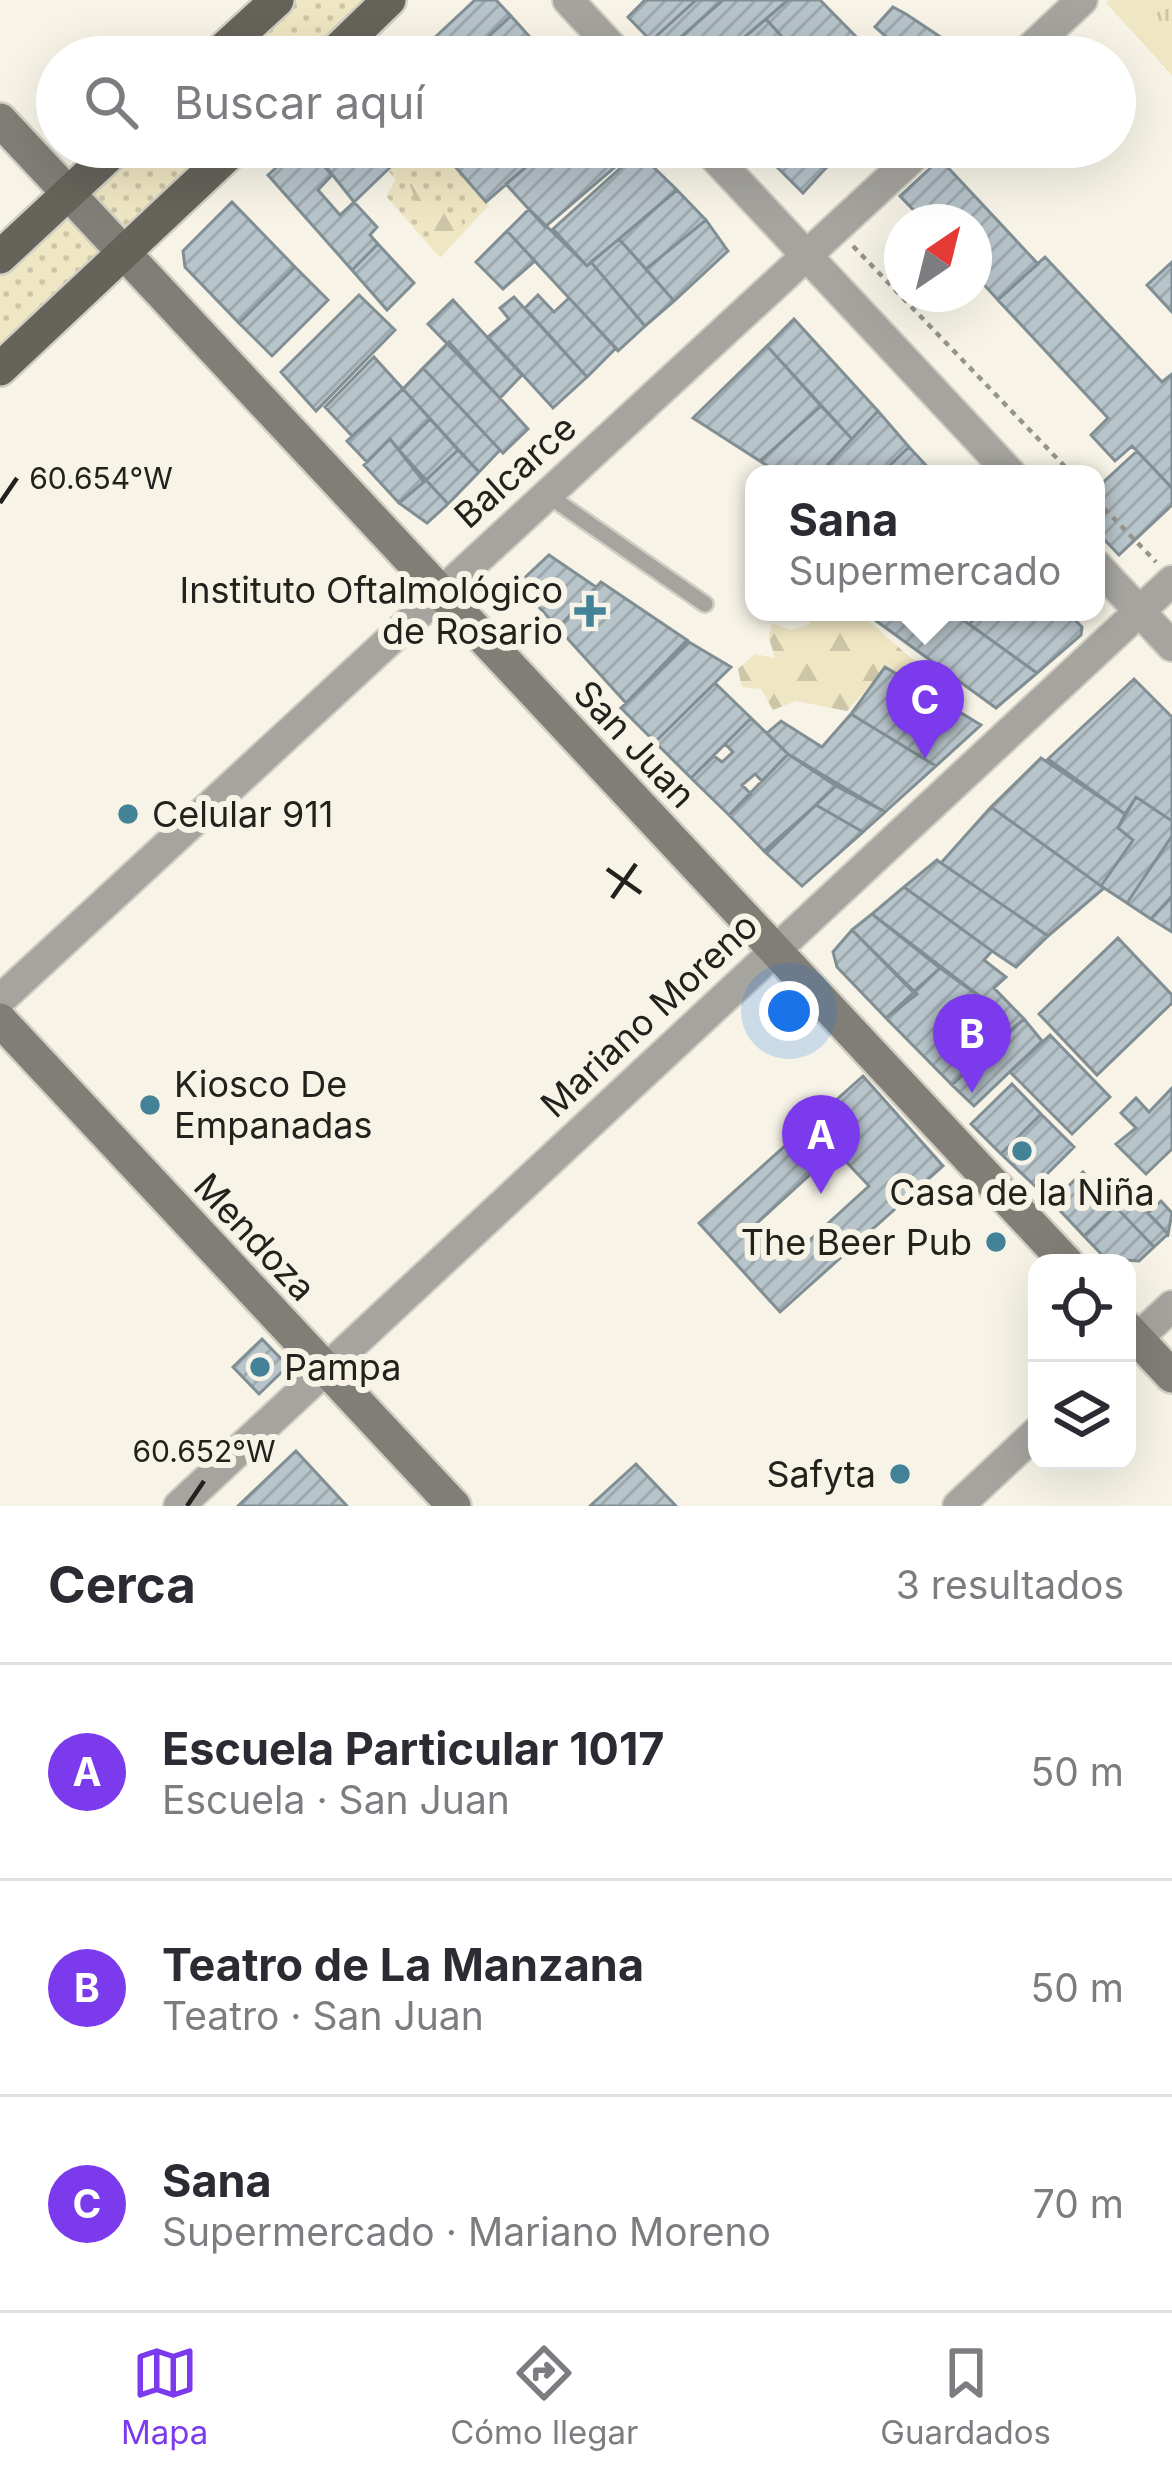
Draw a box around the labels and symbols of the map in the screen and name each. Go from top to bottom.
north arrow [884,204,992,312]
street label: Balcarce [445,405,585,537]
text: 60.654°W [29,460,173,496]
place label: Instituto Oftalmológico de Rosario [179,568,563,653]
marker: Instituto Oftalmológico de Rosario [574,595,606,627]
pin: C [886,660,964,759]
street label: San Juan [565,671,705,817]
place label: Celular 911 [152,792,334,836]
marker: Celular 911 [115,801,141,827]
street label: Mariano Moreno [532,904,766,1126]
your location [759,981,819,1041]
pin: B [933,994,1011,1093]
place label: Kiosco De Empanadas [174,1062,373,1147]
marker: Kiosco De Empanadas [137,1092,163,1118]
pin: A [782,1095,860,1194]
marker: Casa de la Niña [1009,1138,1035,1164]
street label: Mendoza [185,1164,325,1310]
place label: Casa de la Niña [889,1170,1155,1214]
place label: The Beer Pub [741,1220,972,1264]
marker: The Beer Pub [983,1229,1009,1255]
place label: Pampa [284,1345,401,1389]
marker: Pampa [247,1354,273,1380]
text: 60.652°W [132,1433,276,1469]
place label: Safyta [766,1452,876,1496]
marker: Safyta [887,1461,913,1487]

